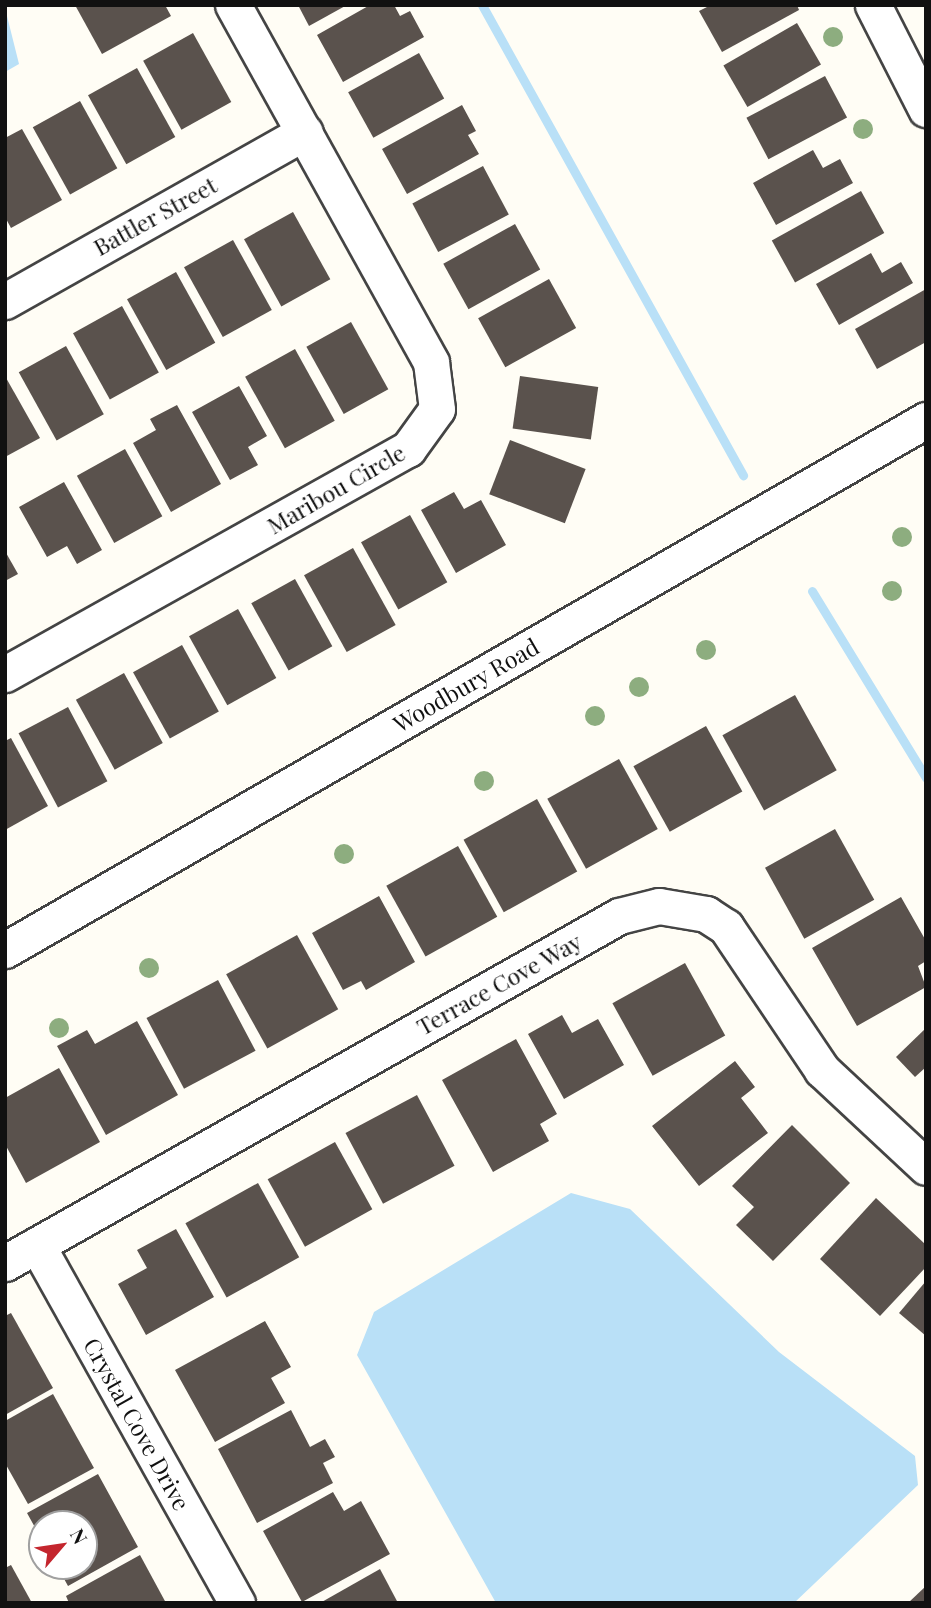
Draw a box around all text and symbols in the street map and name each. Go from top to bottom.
street label: Battler Street [88,171,222,261]
street label: Maribou Circle [262,438,410,540]
street label: Woodbury Road [388,632,544,738]
street label: Terrace Cove Way [412,927,586,1041]
street label: Crystal Cove Drive [78,1333,196,1515]
north arrow [28,1510,98,1580]
text: N [65,1523,94,1548]

